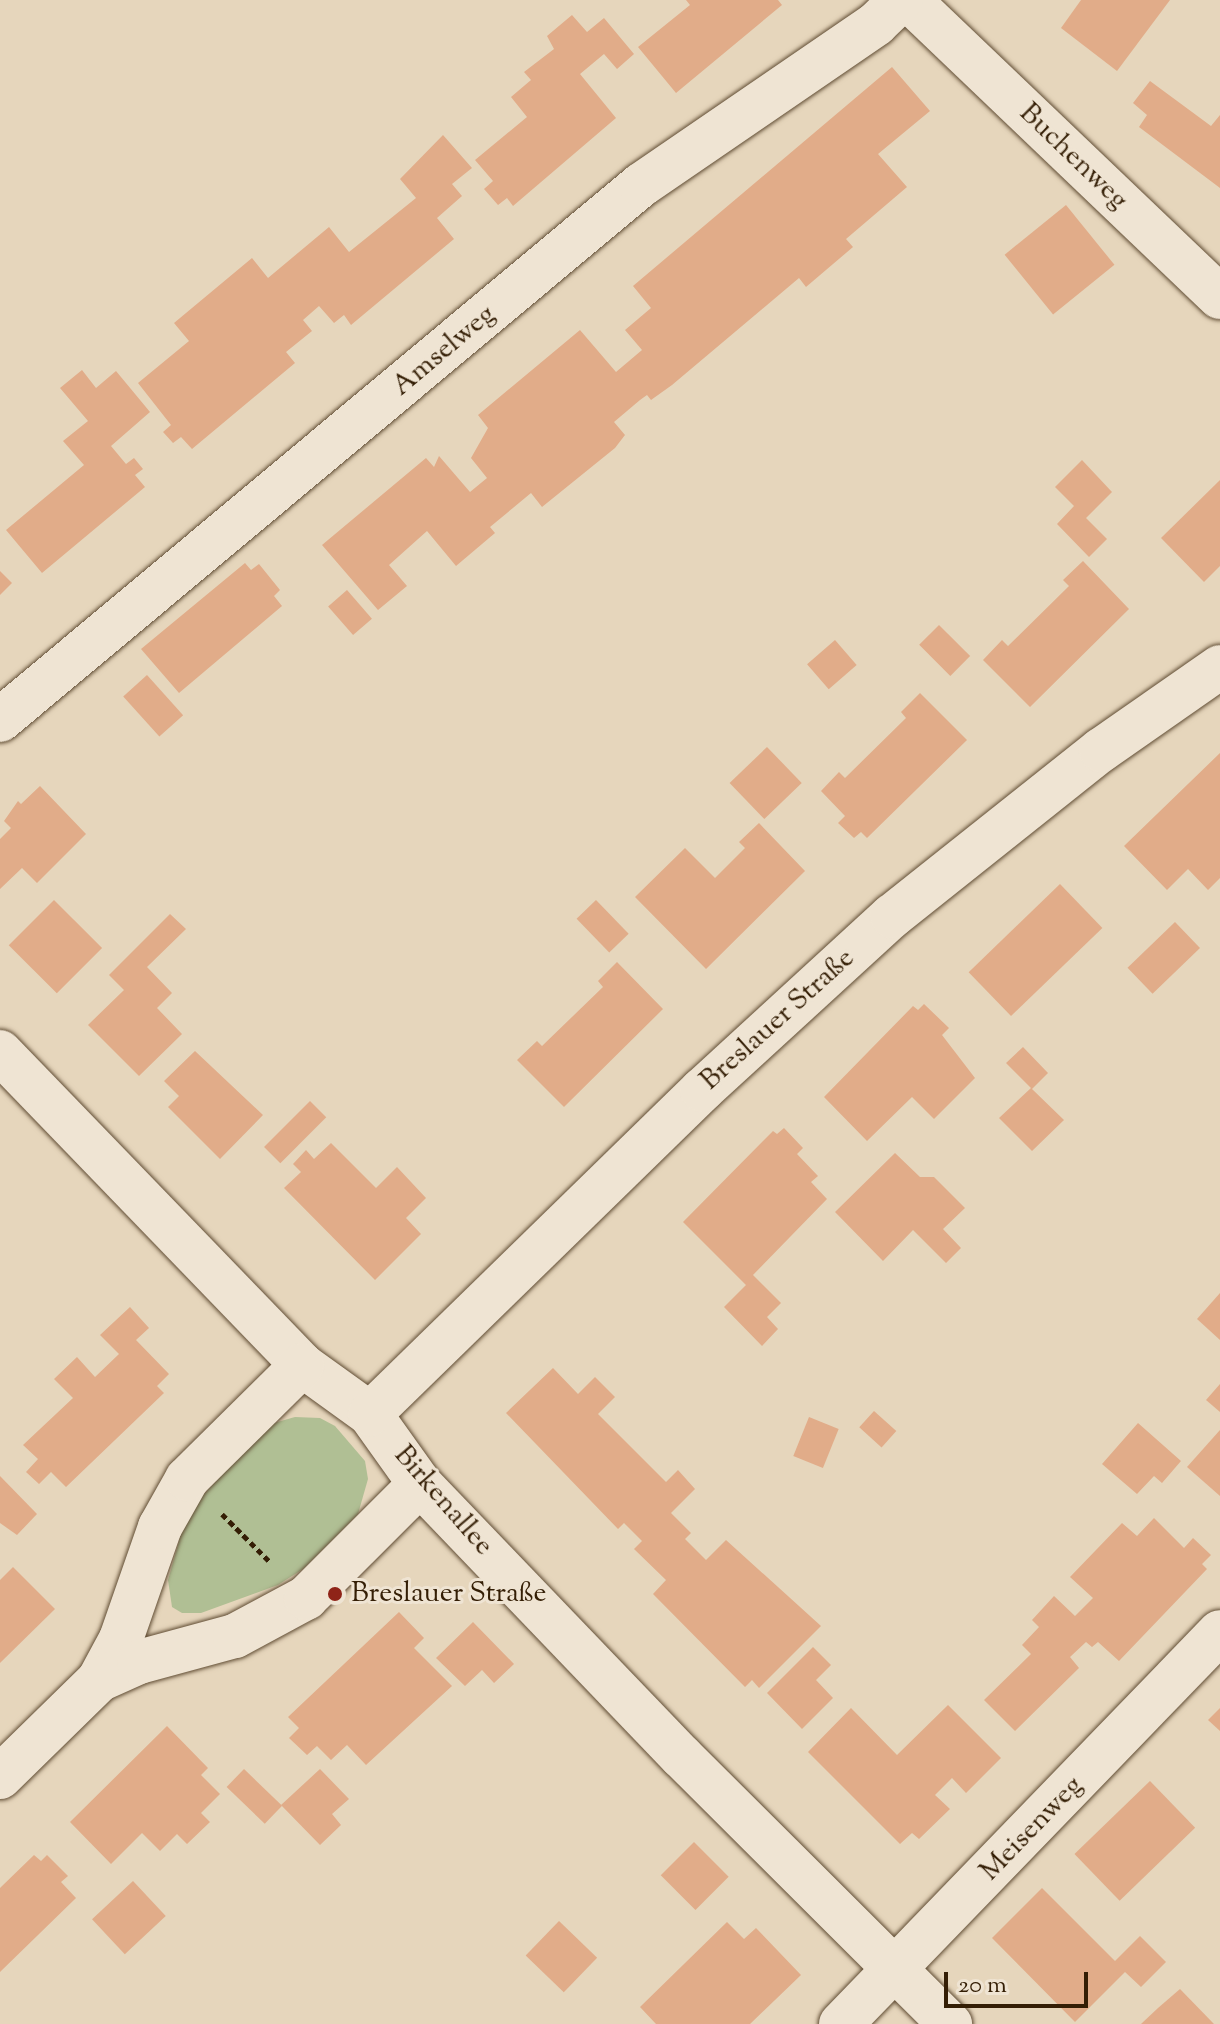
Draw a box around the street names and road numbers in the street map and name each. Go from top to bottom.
street label: Buchenweg [1012,97,1134,217]
street label: Amselweg [386,298,502,404]
street label: Breslauer Straße [694,942,862,1098]
street label: Birkenallee [386,1439,500,1563]
street label: Meisenweg [974,1770,1090,1888]

